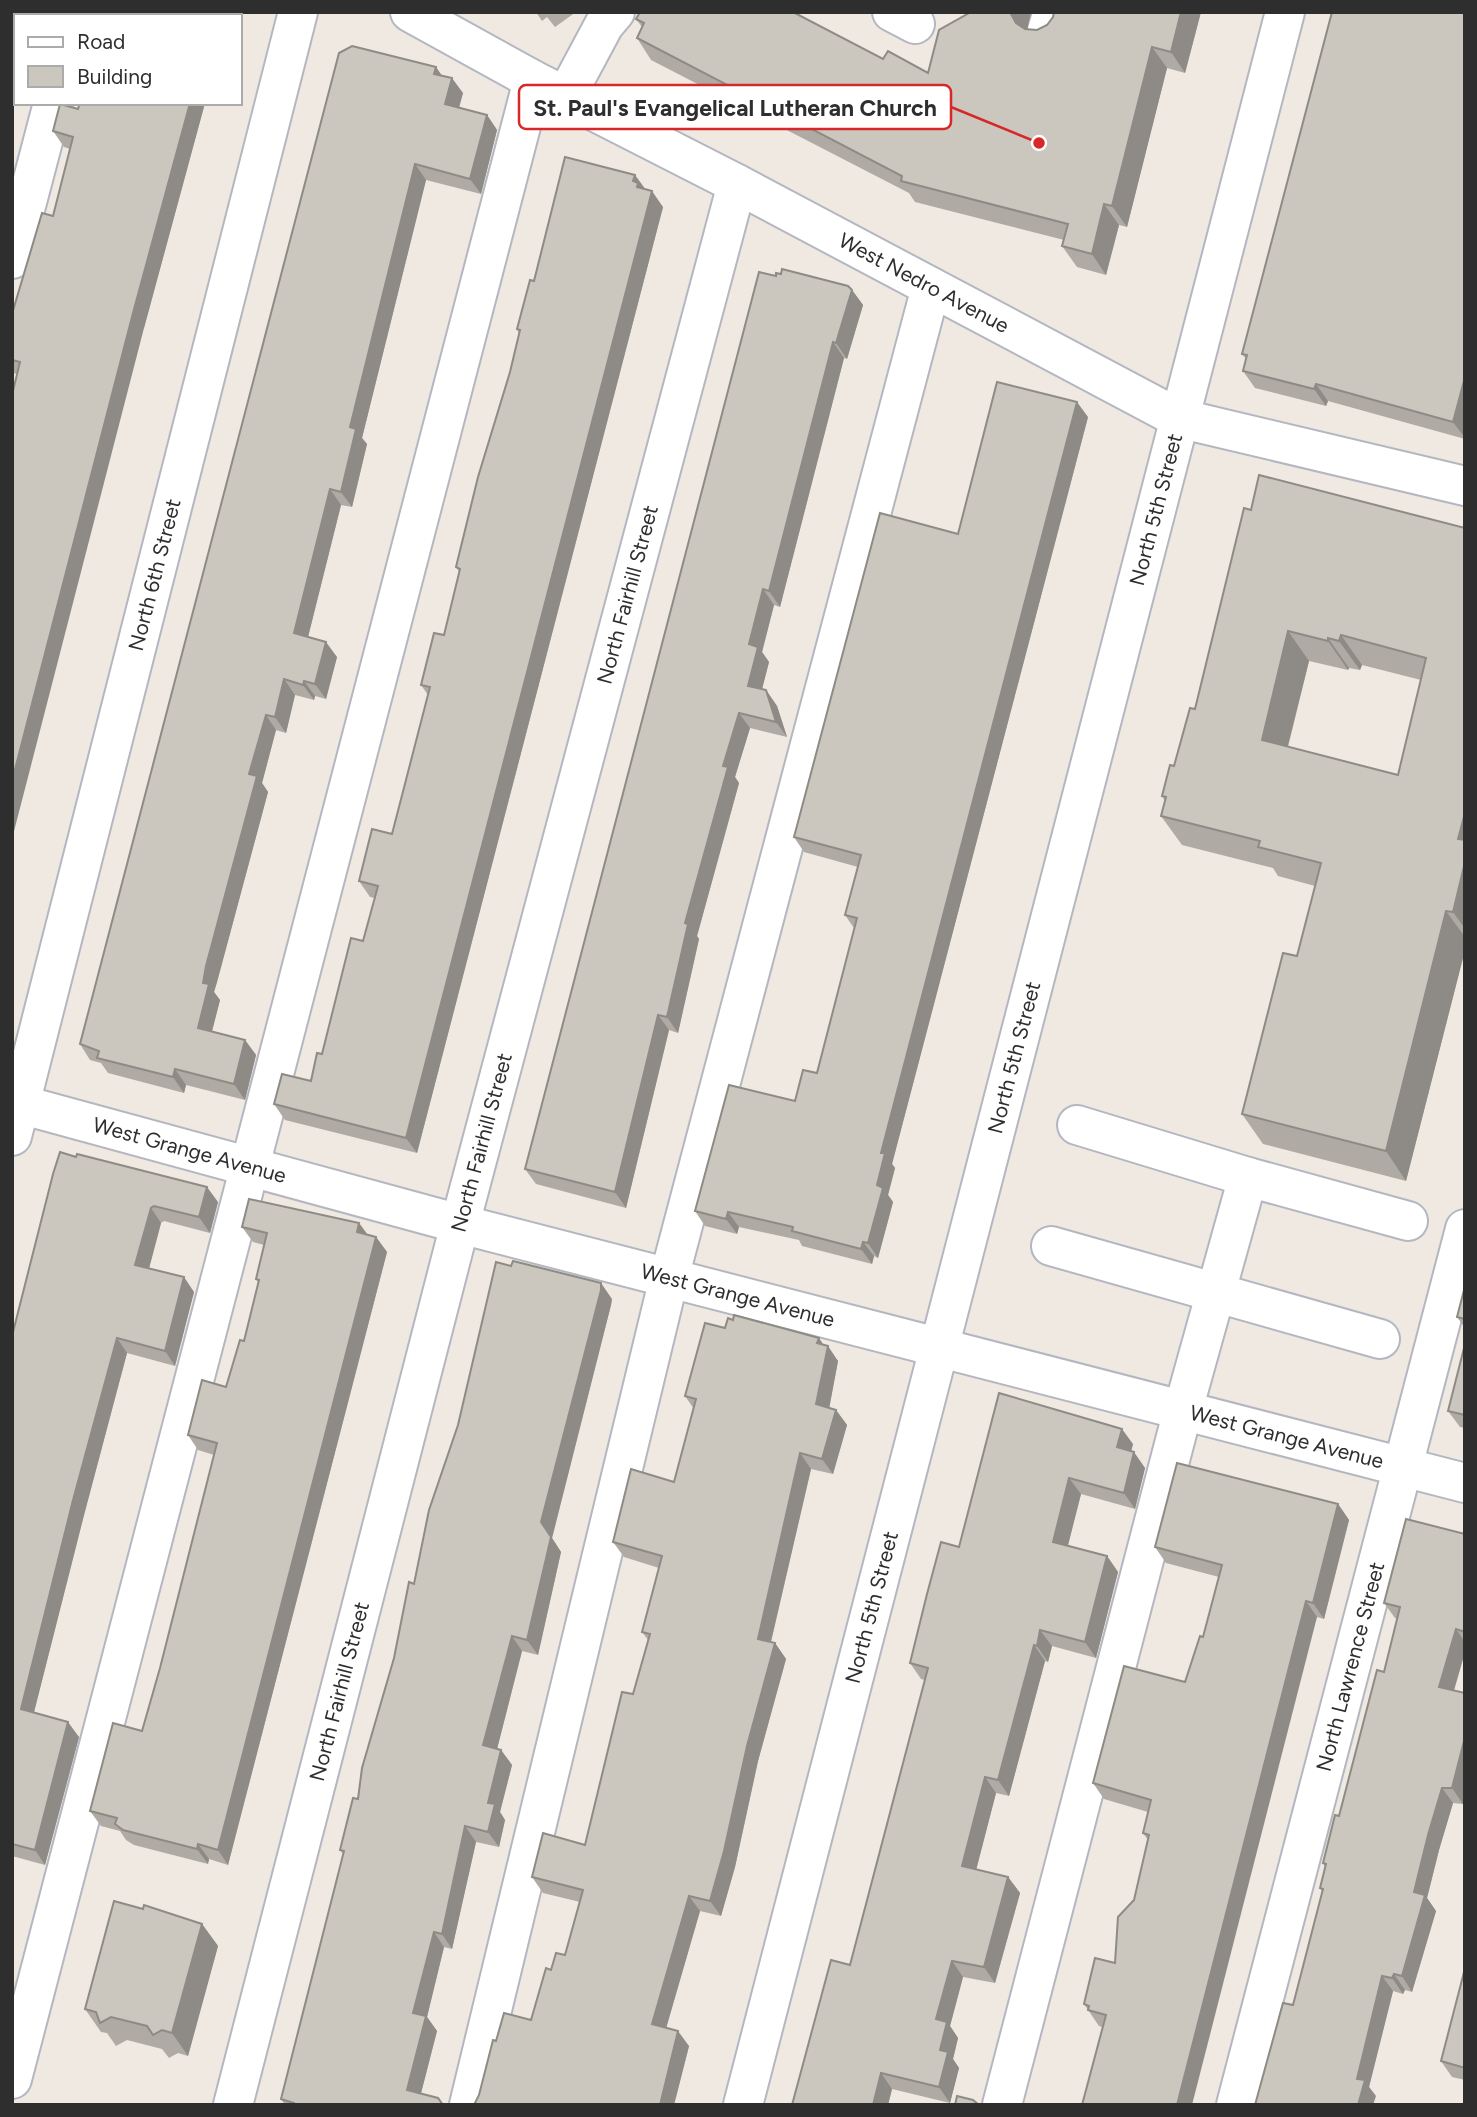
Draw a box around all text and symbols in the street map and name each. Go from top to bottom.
legend [14,14,242,105]
text: Road [77,29,125,54]
text: Building [77,64,152,89]
callout: St. Paul's Evangelical Lutheran Church [519,85,951,129]
text: St. Paul's Evangelical Lutheran Church [533,94,937,122]
street label: West Nedro Avenue [835,227,1014,338]
street label: North 5th Street [1124,431,1187,588]
street label: North 6th Street [123,496,186,653]
street label: North Fairhill Street [591,502,663,687]
street label: North 5th Street [982,979,1045,1136]
street label: North Fairhill Street [445,1050,517,1235]
street label: West Grange Avenue [90,1112,289,1188]
street label: West Grange Avenue [638,1258,837,1332]
street label: West Grange Avenue [1187,1400,1386,1474]
street label: North 5th Street [840,1528,903,1686]
street label: North Lawrence Street [1311,1559,1389,1774]
street label: North Fairhill Street [304,1599,374,1784]

